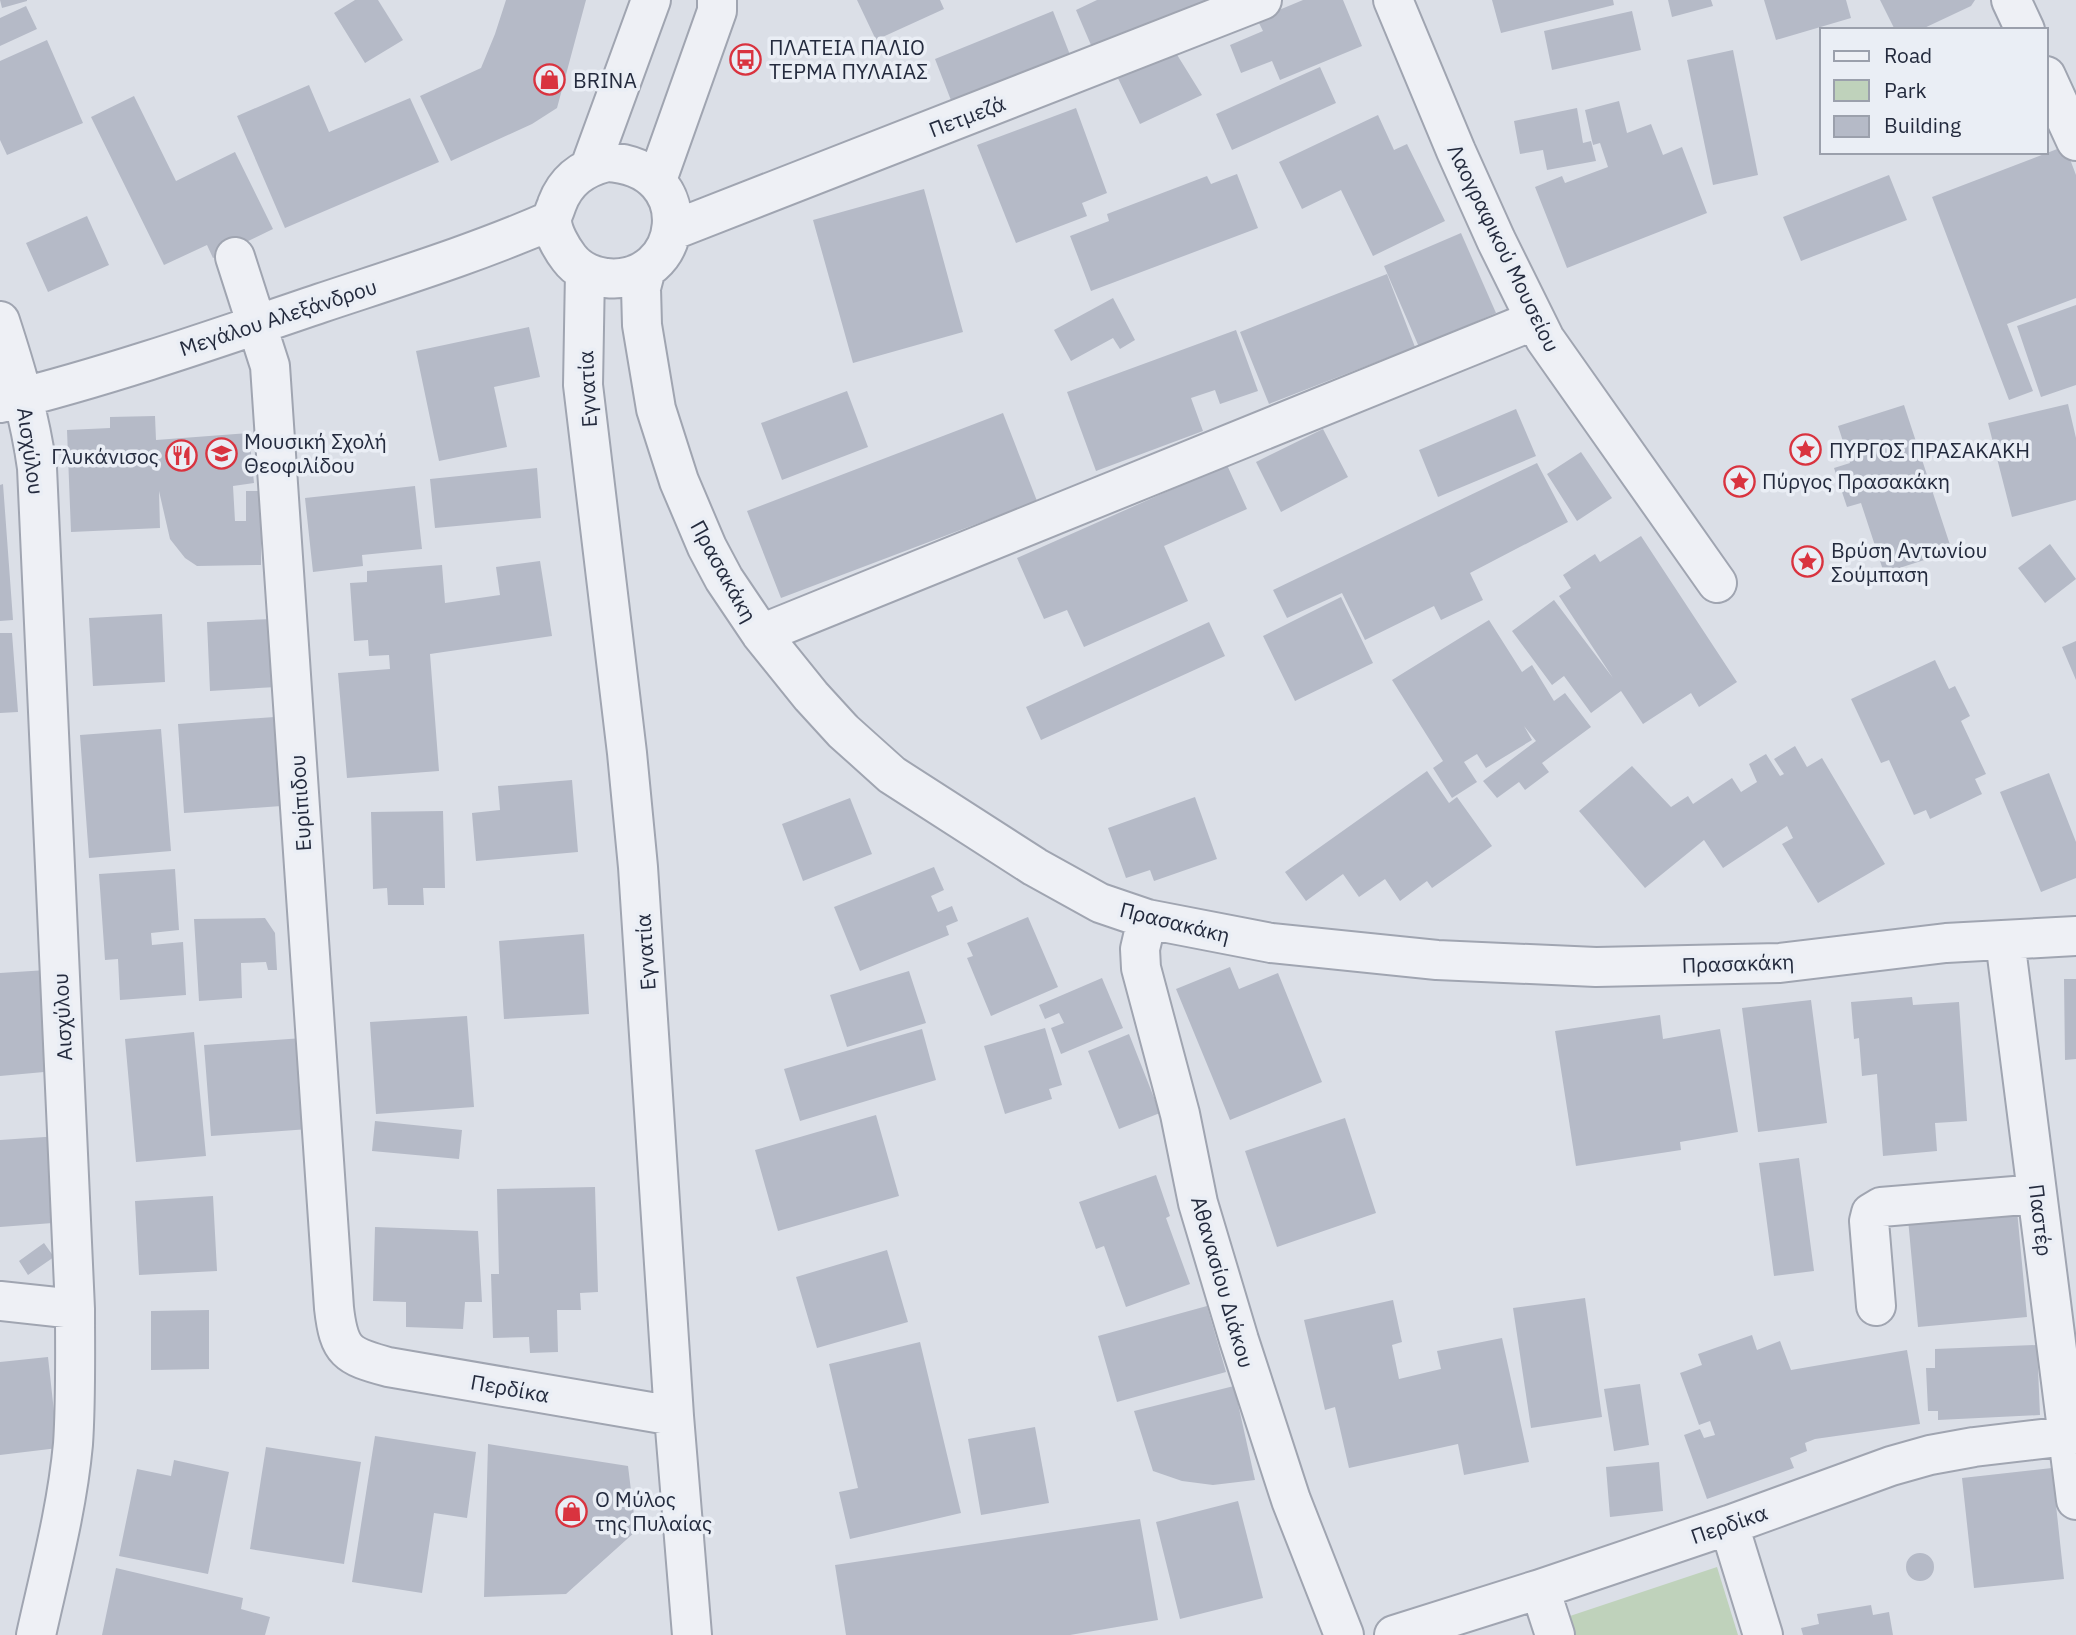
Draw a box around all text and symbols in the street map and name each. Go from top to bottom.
legend [1820,28,2048,154]
place label: ΠΛΑΤΕΙΑ ΠΑΛΙΟ ΤΕΡΜΑ ΠΥΛΑΙΑΣ [769,33,928,85]
text: Road [1884,41,1932,69]
bus stop icon: ΠΛΑΤΕΙΑ ΠΑΛΙΟ ΤΕΡΜΑ ΠΥΛΑΙΑΣ [729,42,763,76]
shop icon: BRINA [533,63,567,97]
place label: BRINA [573,66,637,94]
text: Park [1884,76,1927,104]
street label: Πετμεζά [925,89,1009,143]
text: Building [1884,111,1961,139]
street label: Λαογραφικού Μουσείου [1441,139,1567,357]
street label: Μεγάλου Αλεξάνδρου [176,272,380,362]
street label: Εγνατία [571,350,603,428]
street label: Αισχύλου [11,405,51,497]
place label: Μουσική Σχολή Θεοφιλίδου [244,427,387,479]
place icon: ΠΥΡΓΟΣ ΠΡΑΣΑΚΑΚΗ [1789,433,1823,467]
school or university icon: Μουσική Σχολή Θεοφιλίδου [204,436,238,470]
place label: ΠΥΡΓΟΣ ΠΡΑΣΑΚΑΚΗ [1829,436,2030,464]
restaurant icon: Γλυκάνισος [165,439,199,473]
place label: Γλυκάνισος [51,442,159,470]
place icon: Πύργος Πρασακάκη [1722,464,1756,498]
place label: Πύργος Πρασακάκη [1762,467,1950,495]
street label: Πρασακάκη [684,515,764,627]
place label: Βρύση Αντωνίου Σούμπαση [1831,536,1987,588]
place icon: Βρύση Αντωνίου Σούμπαση [1791,545,1825,579]
street label: Ευρίπιδου [283,754,317,852]
street label: Πρασακάκη [1117,895,1233,949]
street label: Εγνατία [628,913,662,991]
street label: Πρασακάκη [1681,947,1795,979]
street label: Αισχύλου [46,972,78,1062]
street label: Παστέρ [2023,1182,2059,1258]
street label: Αθανασίου Διάκου [1185,1193,1261,1371]
street label: Περδίκα [468,1367,552,1409]
place label: Ο Μύλος της Πυλαίας [595,1485,712,1537]
shop icon: Ο Μύλος της Πυλαίας [555,1494,589,1528]
street label: Περδίκα [1687,1498,1771,1550]

